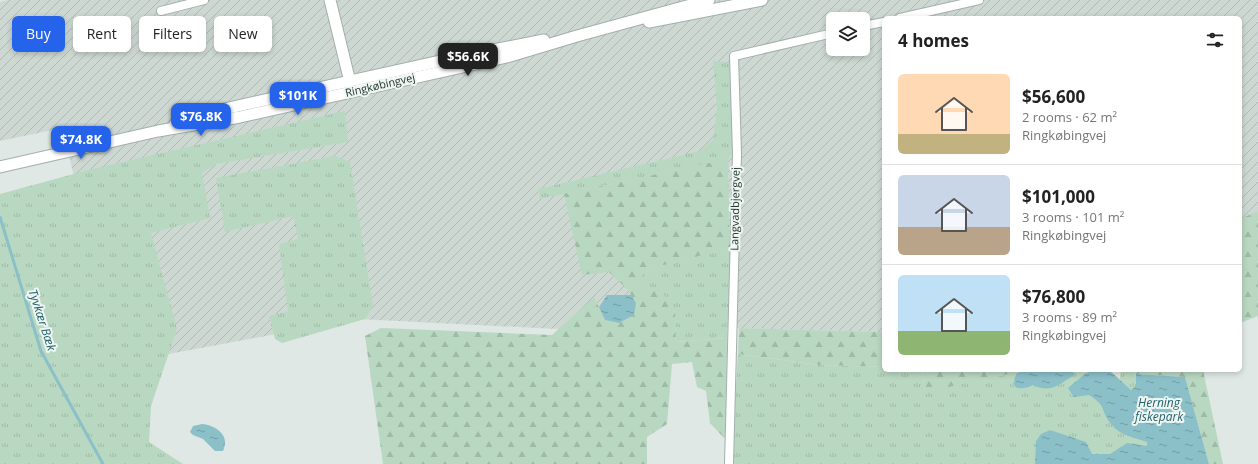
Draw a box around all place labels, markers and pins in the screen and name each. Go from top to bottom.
pin: $56.6K [435,43,501,77]
pin: $101K [270,82,326,116]
pin: $76.8K [168,103,234,137]
pin: $74.8K [48,126,114,160]

